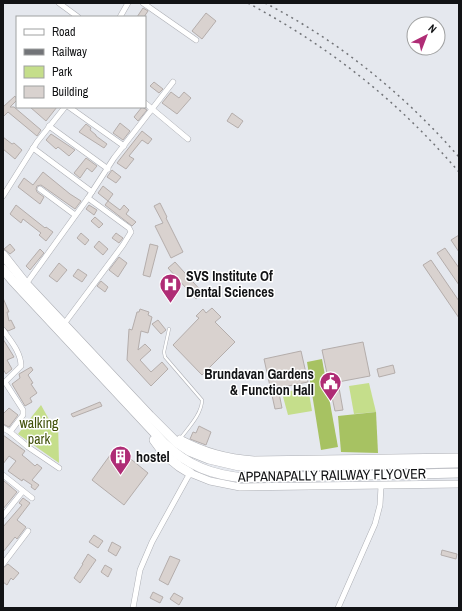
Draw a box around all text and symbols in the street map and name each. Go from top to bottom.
legend [16,16,146,108]
north arrow [406,16,446,56]
text: N [426,21,440,36]
text: Road [52,24,76,40]
text: Railway [52,44,87,60]
text: Park [52,64,72,80]
text: Building [52,84,89,100]
place label: SVS Institute Of Dental Sciences [186,267,274,301]
hospital icon: SVS Institute Of Dental Sciences [158,271,184,304]
place label: Brundavan Gardens & Function Hall [204,365,314,399]
public building icon: Brundavan Gardens & Function Hall [317,369,343,402]
park label: walking park [20,414,59,448]
building icon: hostel [107,444,133,477]
place label: hostel [136,448,170,466]
street label: APPANAPALLY RAILWAY FLYOVER [237,464,426,486]

